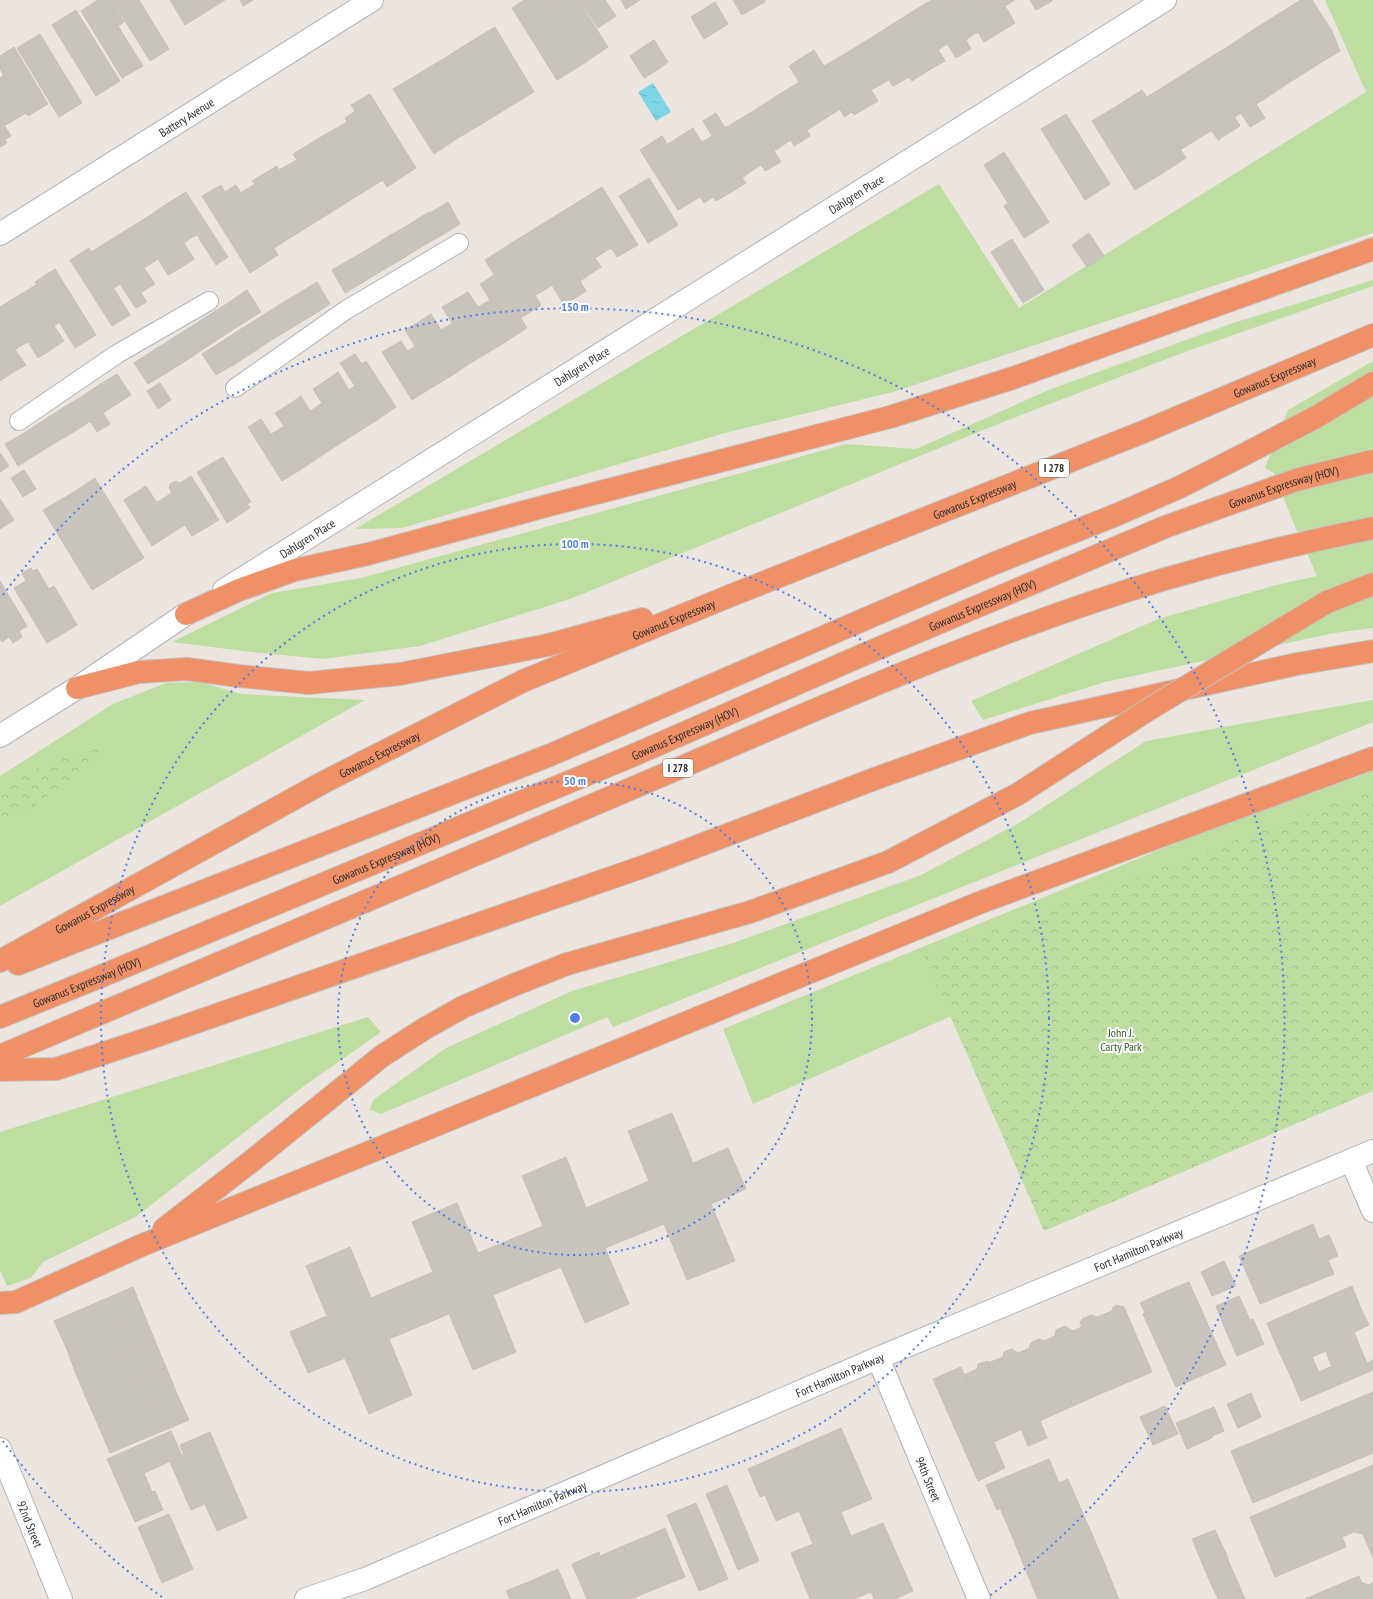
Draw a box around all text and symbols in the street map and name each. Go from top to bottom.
street label: Battery Avenue [156,94,217,140]
street label: Dahlgren Place [826,171,887,217]
text: 150 m [561,299,589,314]
street label: Dahlgren Place [551,343,612,389]
street label: Gowanus Expressway [1231,352,1318,401]
road number: I 278 [1039,459,1069,477]
street label: Gowanus Expressway (HOV) [1226,462,1340,511]
street label: Gowanus Expressway [931,475,1019,522]
street label: Dahlgren Place [277,515,338,561]
text: 100 m [561,536,589,551]
street label: Gowanus Expressway (HOV) [926,575,1038,634]
street label: Gowanus Expressway [630,595,718,643]
street label: Gowanus Expressway (HOV) [629,703,740,763]
street label: Gowanus Expressway [336,727,422,781]
road number: I 278 [663,759,693,777]
text: 50 m [564,773,586,788]
street label: Gowanus Expressway (HOV) [330,829,441,887]
street label: Gowanus Expressway [52,881,137,937]
street label: Gowanus Expressway (HOV) [30,953,142,1011]
centre of rings [568,1011,582,1025]
park label: John J. Carty Park [1100,1025,1142,1054]
street label: Fort Hamilton Parkway [1092,1224,1185,1274]
street label: Fort Hamilton Parkway [793,1349,886,1400]
street label: 94th Street [913,1454,945,1504]
street label: Fort Hamilton Parkway [496,1477,589,1528]
street label: 92nd Street [14,1499,47,1550]

